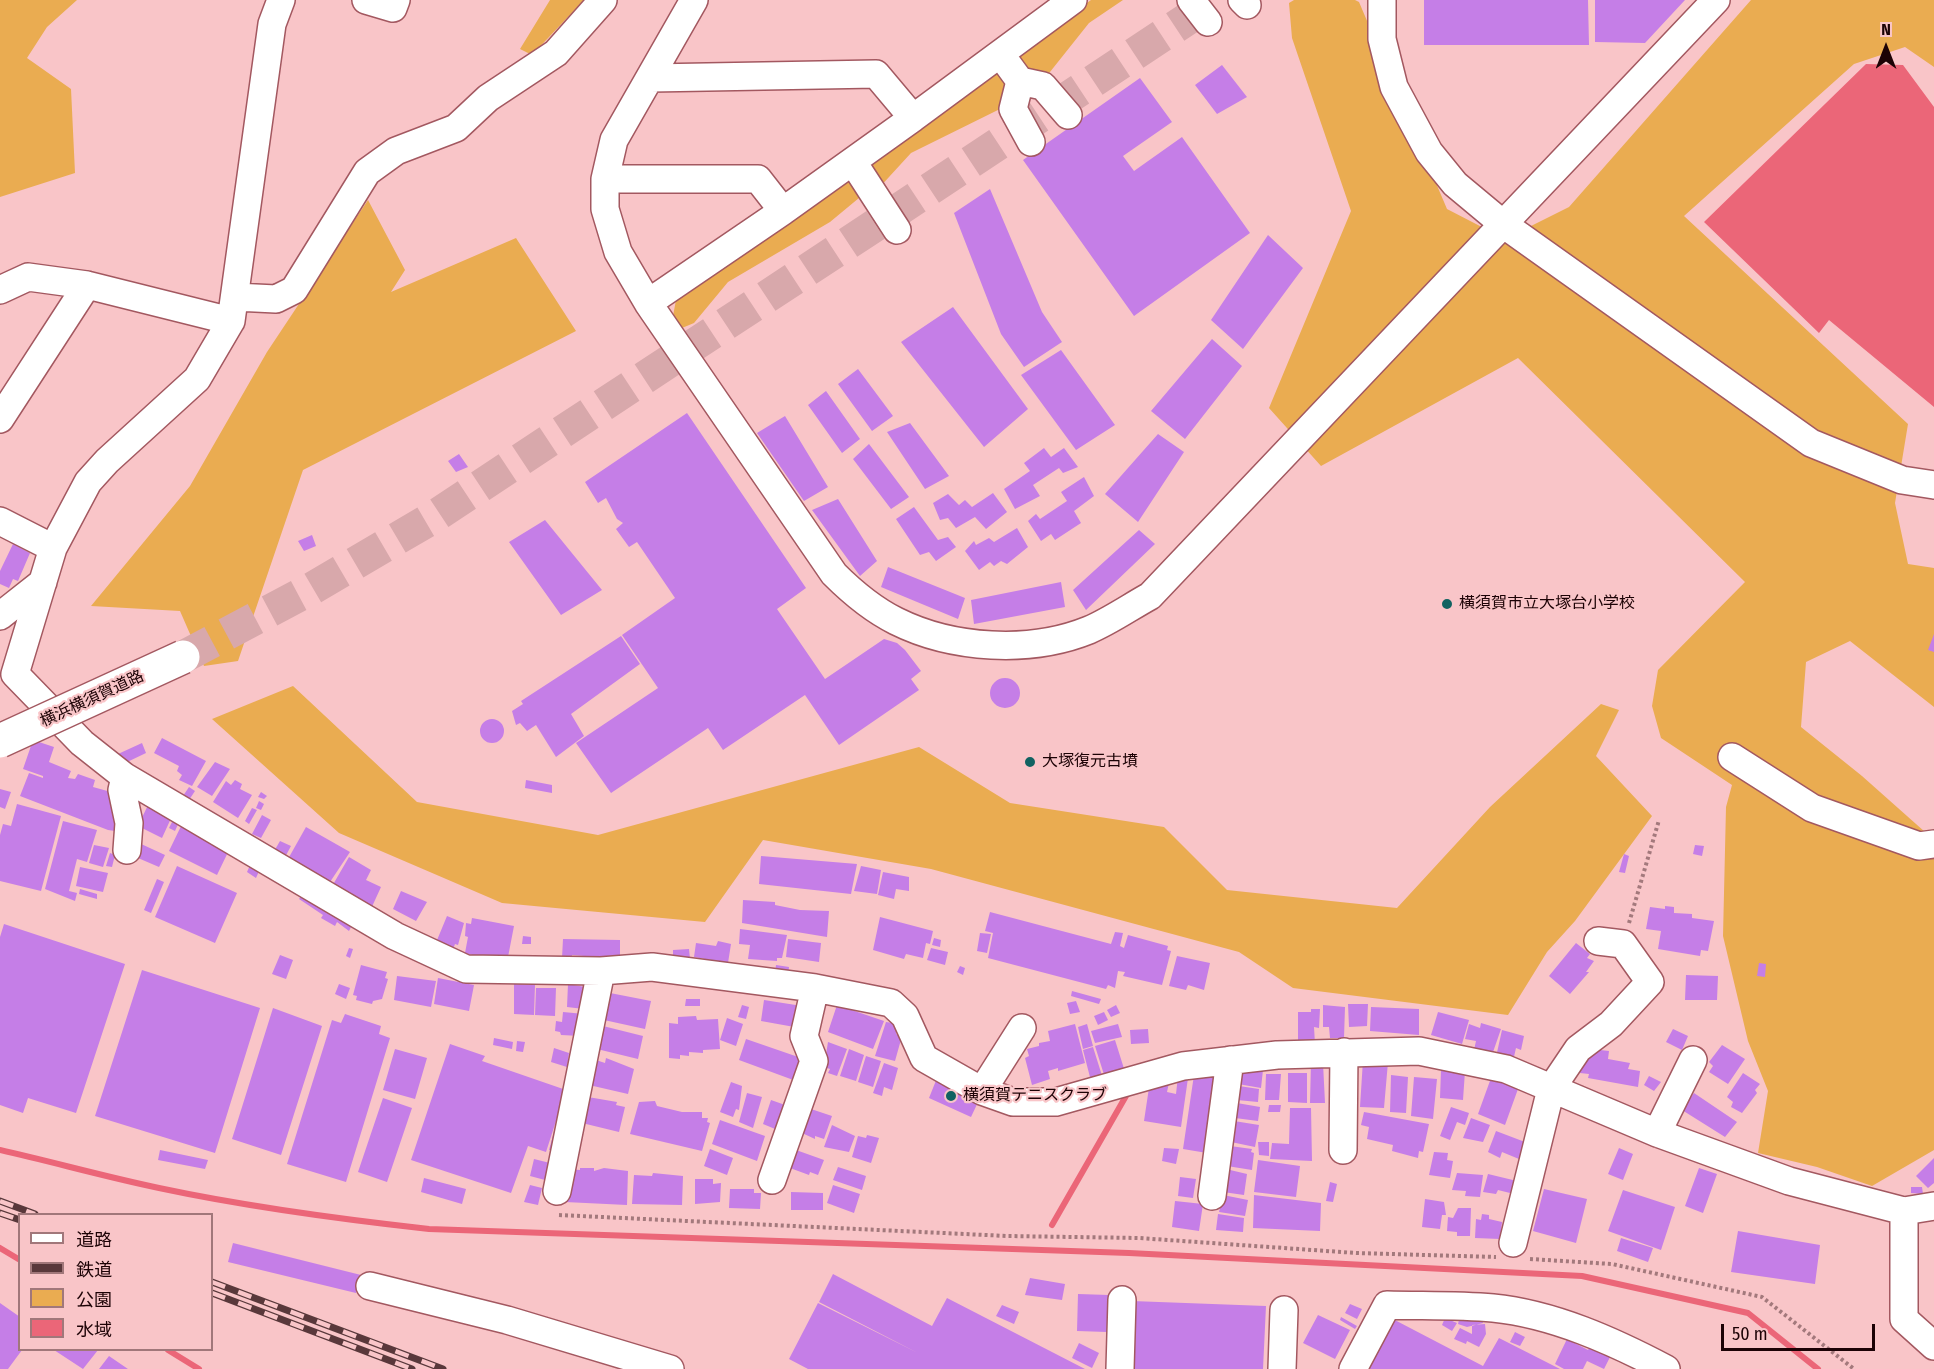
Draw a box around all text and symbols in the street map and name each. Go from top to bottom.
north arrow [1856,18,1916,78]
text: N [1881,20,1891,39]
place label: 横須賀市立大塚台小学校 [1459,594,1635,614]
marker: 横須賀市立大塚台小学校 [1440,597,1454,611]
street label: 横浜横須賀道路 [37,667,147,731]
place label: 大塚復元古墳 [1042,752,1138,772]
marker: 大塚復元古墳 [1023,755,1037,769]
place label: 横須賀テニスクラブ [963,1086,1107,1106]
marker: 横須賀テニスクラブ [944,1089,958,1103]
legend [18,1213,213,1351]
text: 道路 [76,1229,112,1251]
text: 鉄道 [76,1259,112,1281]
text: 公園 [76,1289,112,1311]
scale bar [1724,1312,1878,1350]
text: 水域 [76,1319,112,1341]
text: 50 m [1732,1323,1768,1345]

